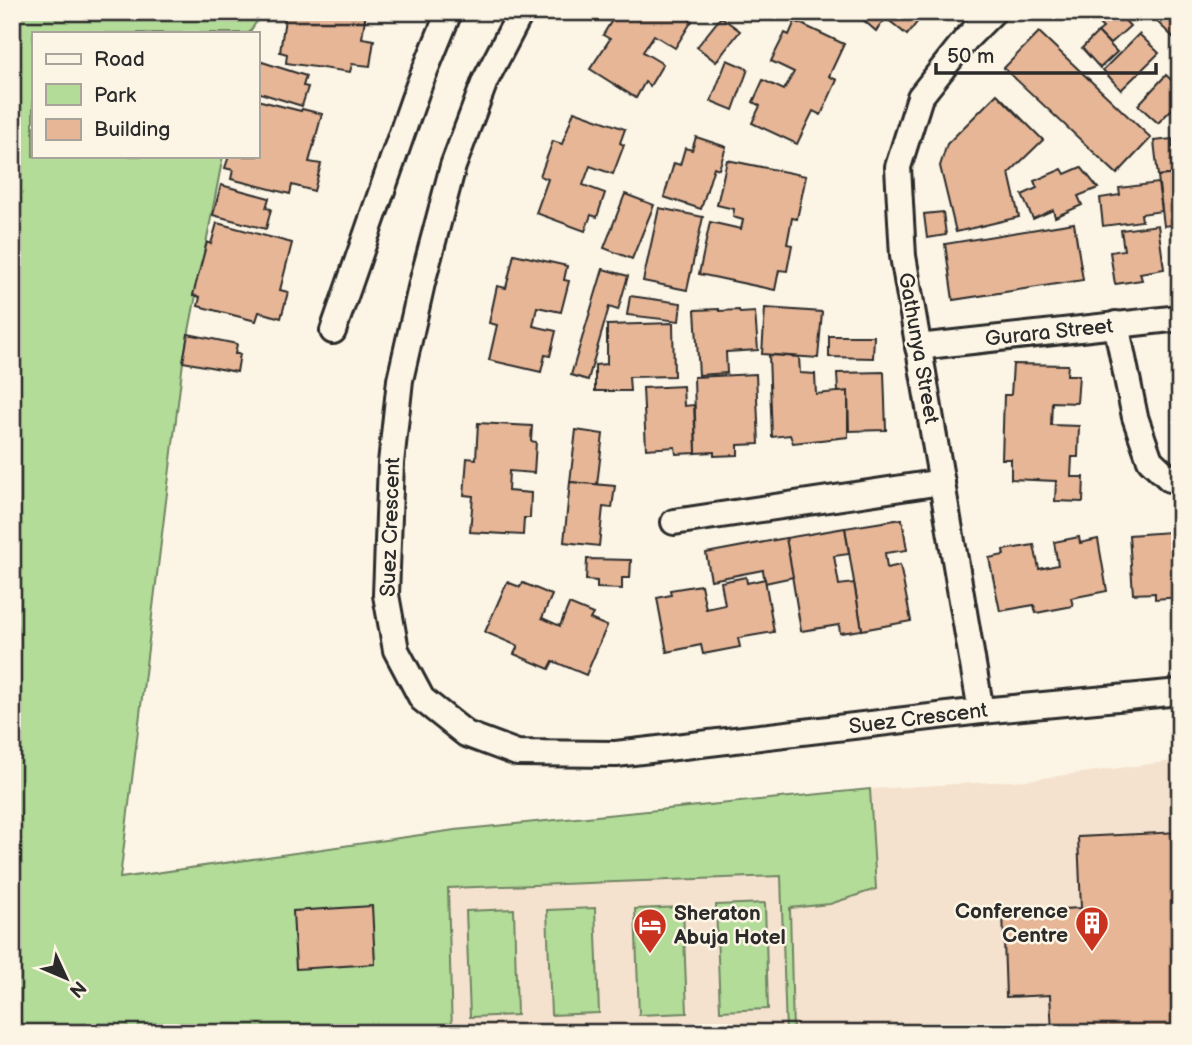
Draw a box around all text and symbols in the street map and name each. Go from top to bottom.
legend [32,32,259,158]
scale bar [936,32,1157,76]
text: 50 m [947,44,994,69]
text: Road [94,47,145,72]
text: Park [94,83,137,108]
text: Building [94,117,170,142]
street label: Gathunya Street [893,271,944,426]
street label: Gurara Street [984,313,1115,352]
street label: Suez Crescent [376,456,405,597]
street label: Suez Crescent [847,698,989,739]
place label: Conference Centre [955,899,1068,948]
place label: Sheraton Abuja Hotel [673,901,786,950]
building icon: Conference Centre [1073,904,1111,953]
hotel icon: Sheraton Abuja Hotel [631,906,669,955]
north arrow [32,944,102,1014]
text: N [64,976,90,1002]

